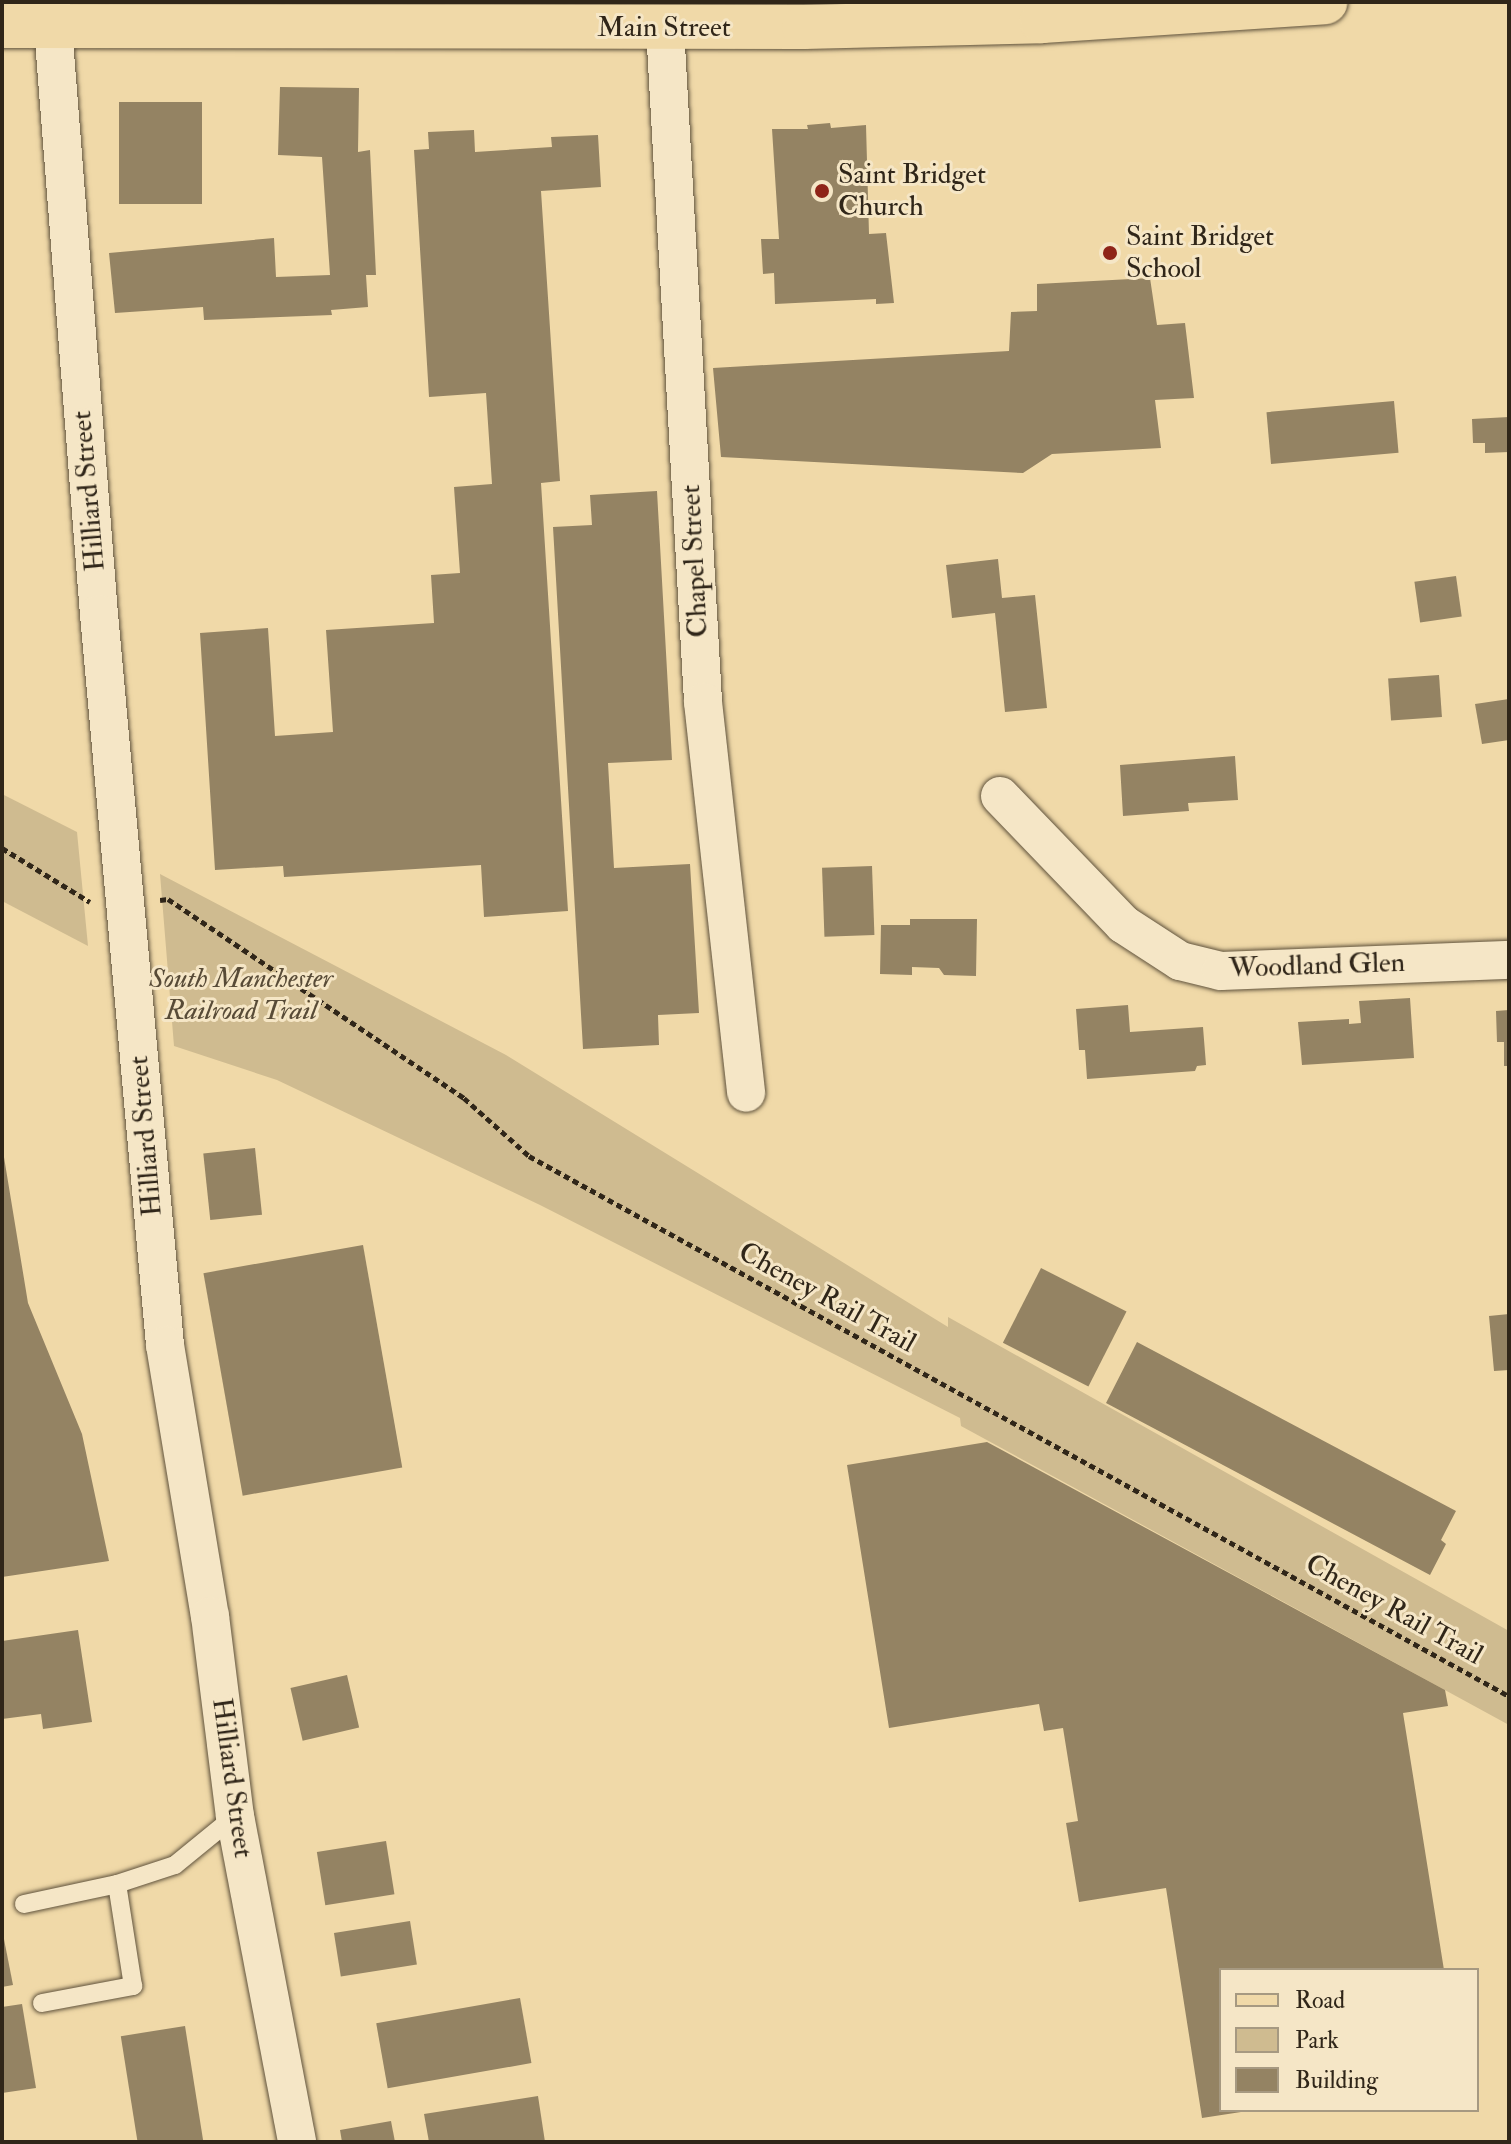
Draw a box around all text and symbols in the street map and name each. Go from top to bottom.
street label: Main Street [597,11,731,45]
place label: Saint Bridget Church [838,158,986,224]
marker: Saint Bridget Church [813,182,831,200]
place label: Saint Bridget School [1126,220,1274,286]
marker: Saint Bridget School [1101,244,1119,262]
street label: Hilliard Street [65,409,113,573]
street label: Chapel Street [674,484,716,638]
street label: Woodland Glen [1228,946,1406,986]
park label: South Manchester Railroad Trail [149,962,333,1028]
street label: Hilliard Street [122,1054,170,1218]
street label: Cheney Rail Trail [732,1235,922,1361]
street label: Cheney Rail Trail [1299,1547,1489,1673]
street label: Hilliard Street [204,1696,260,1860]
legend [1219,1968,1479,2112]
text: Road [1295,1985,1345,2016]
text: Park [1295,2025,1339,2056]
text: Building [1295,2065,1378,2096]

